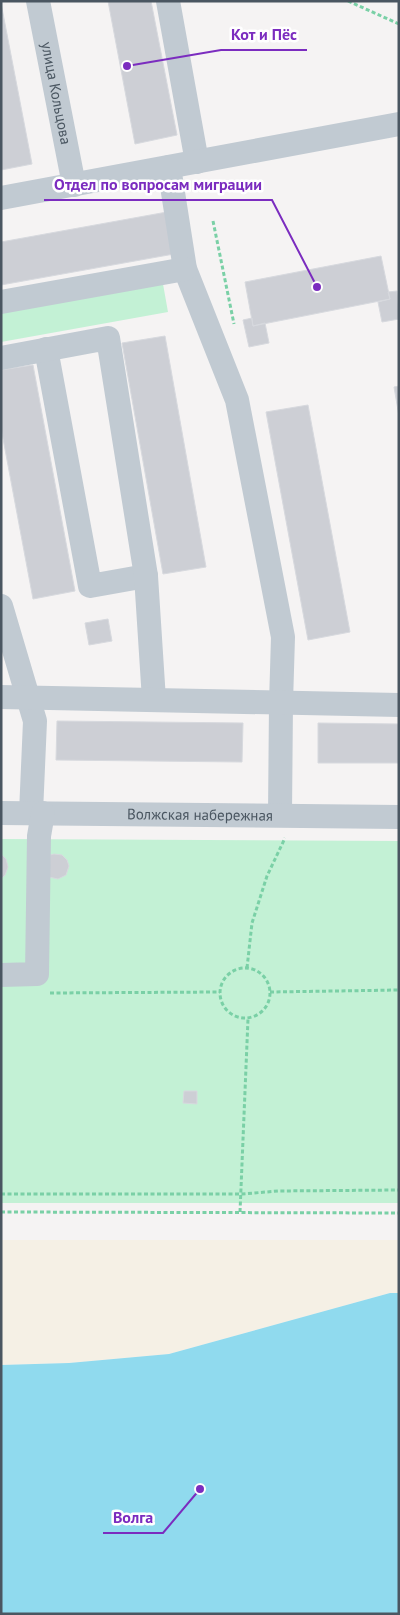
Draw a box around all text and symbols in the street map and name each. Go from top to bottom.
callout: Кот и Пёс [221,19,307,50]
text: Кот и Пёс [231,24,297,44]
street label: улица Кольцова [37,40,76,146]
callout: Отдел по вопросам миграции [44,169,272,200]
text: Отдел по вопросам миграции [54,174,262,194]
street label: Волжская набережная [127,804,273,825]
callout: Волга [103,1502,163,1533]
text: Волга [113,1507,153,1527]

